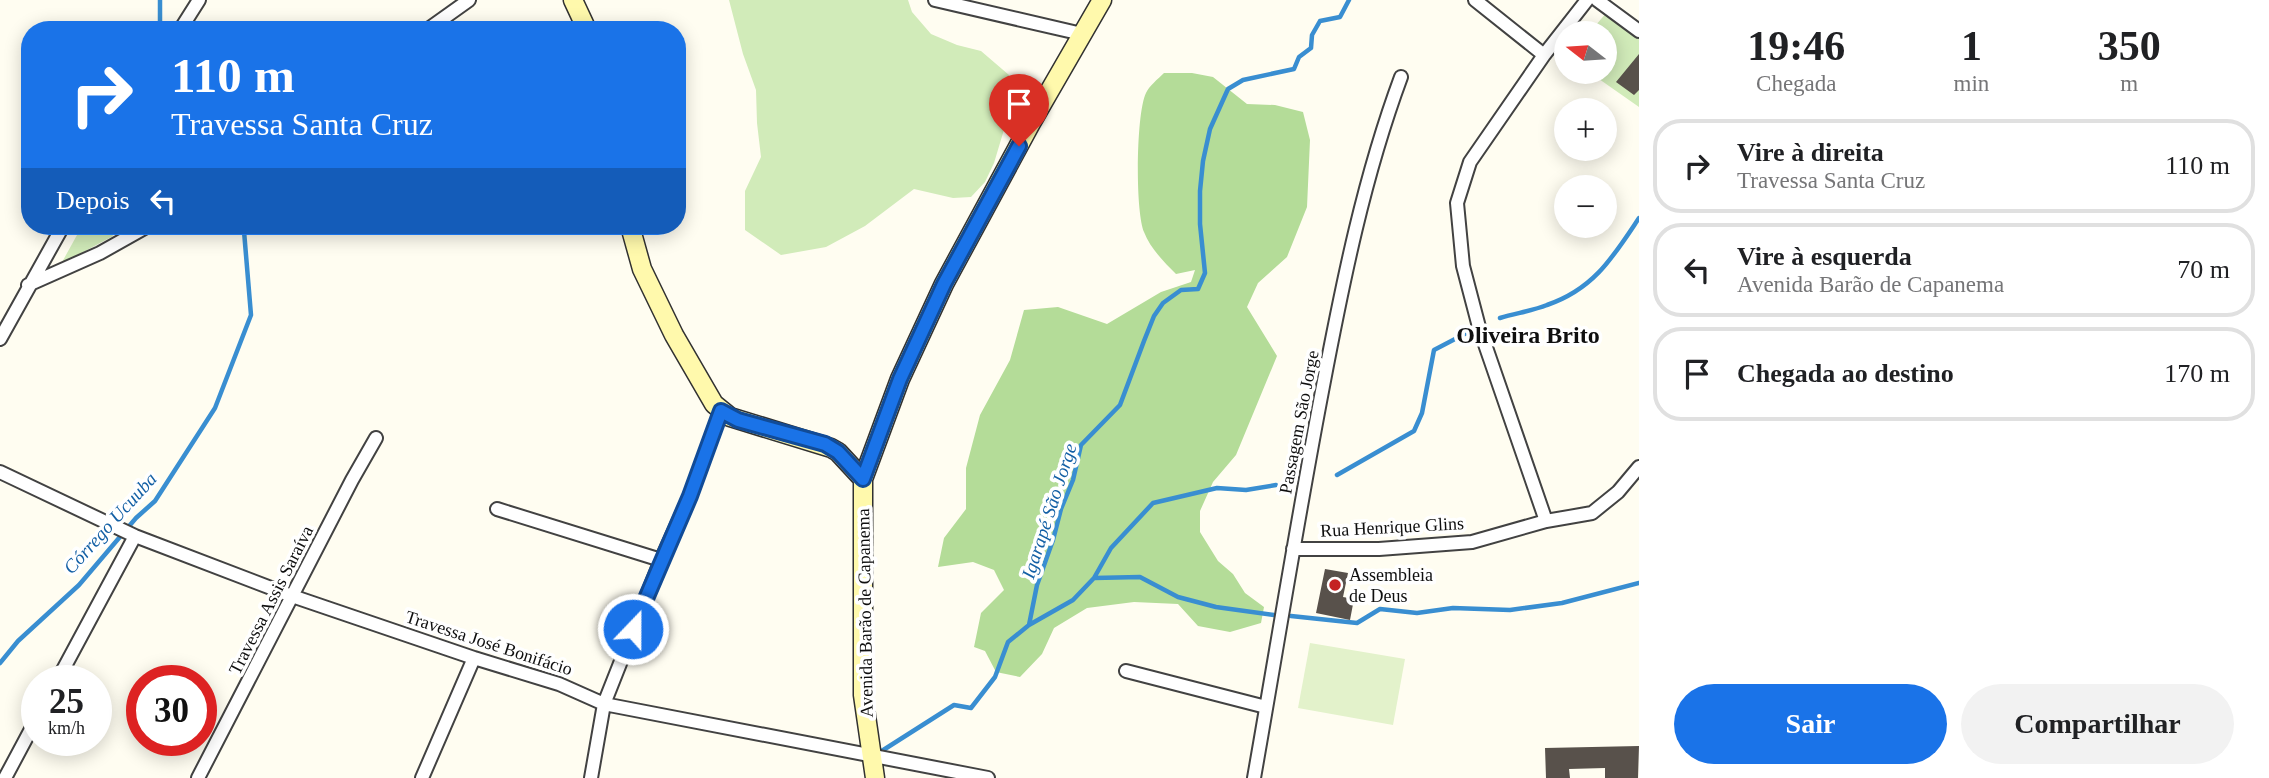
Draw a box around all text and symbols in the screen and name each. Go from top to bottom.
north arrow [1554,21,1617,84]
map controls [1554,21,1617,238]
text: 19:46 [1747,23,1845,69]
text: 1 [1961,23,1982,69]
text: 350 [2098,23,2161,69]
text: 110 m [171,48,295,103]
icon: right [56,49,147,140]
text: Chegada [1756,71,1837,96]
text: min [1954,71,1989,96]
text: m [2120,71,2138,96]
pin [989,74,1049,146]
icon: arrive [1000,85,1038,123]
button: + [1554,98,1617,161]
text: Travessa Santa Cruz [171,106,433,142]
text: Vire à direita [1737,138,1884,167]
icon: right [1678,147,1716,185]
text: 110 m [2165,151,2230,180]
text: Travessa Santa Cruz [1737,168,1925,193]
button: − [1554,175,1617,238]
icon: left [144,182,182,220]
text: Depois [56,186,130,215]
text: Vire à esquerda [1737,242,1912,271]
icon: left [1678,251,1716,289]
text: 70 m [2177,255,2230,284]
text: Avenida Barão de Capanema [1737,272,2004,297]
district label: Oliveira Brito [1456,322,1600,348]
street label: Passagem São Jorge [1275,349,1323,495]
icon: arrive [1678,355,1716,393]
text: Chegada ao destino [1737,359,1954,388]
text: 170 m [2164,359,2230,388]
water label: Igarapé São Jorge [1017,441,1081,582]
water label: Córrego Ucuuba [59,468,161,578]
street label: Avenida Barão de Capanema [853,508,877,718]
street label: Rua Henrique Glins [1320,513,1464,541]
street label: Travessa Assis Saraíva [225,522,317,678]
place label: Assembleia de Deus [1349,565,1433,606]
marker: Assembleia de Deus [1327,577,1343,593]
position arrow [596,592,670,666]
street label: Travessa José Bonifácio [403,607,575,679]
speed limit sign: 30 [126,665,217,756]
text: 25 [49,682,84,721]
button: Sair [1674,684,1947,764]
button: Compartilhar [1961,684,2234,764]
text: km/h [48,718,85,738]

